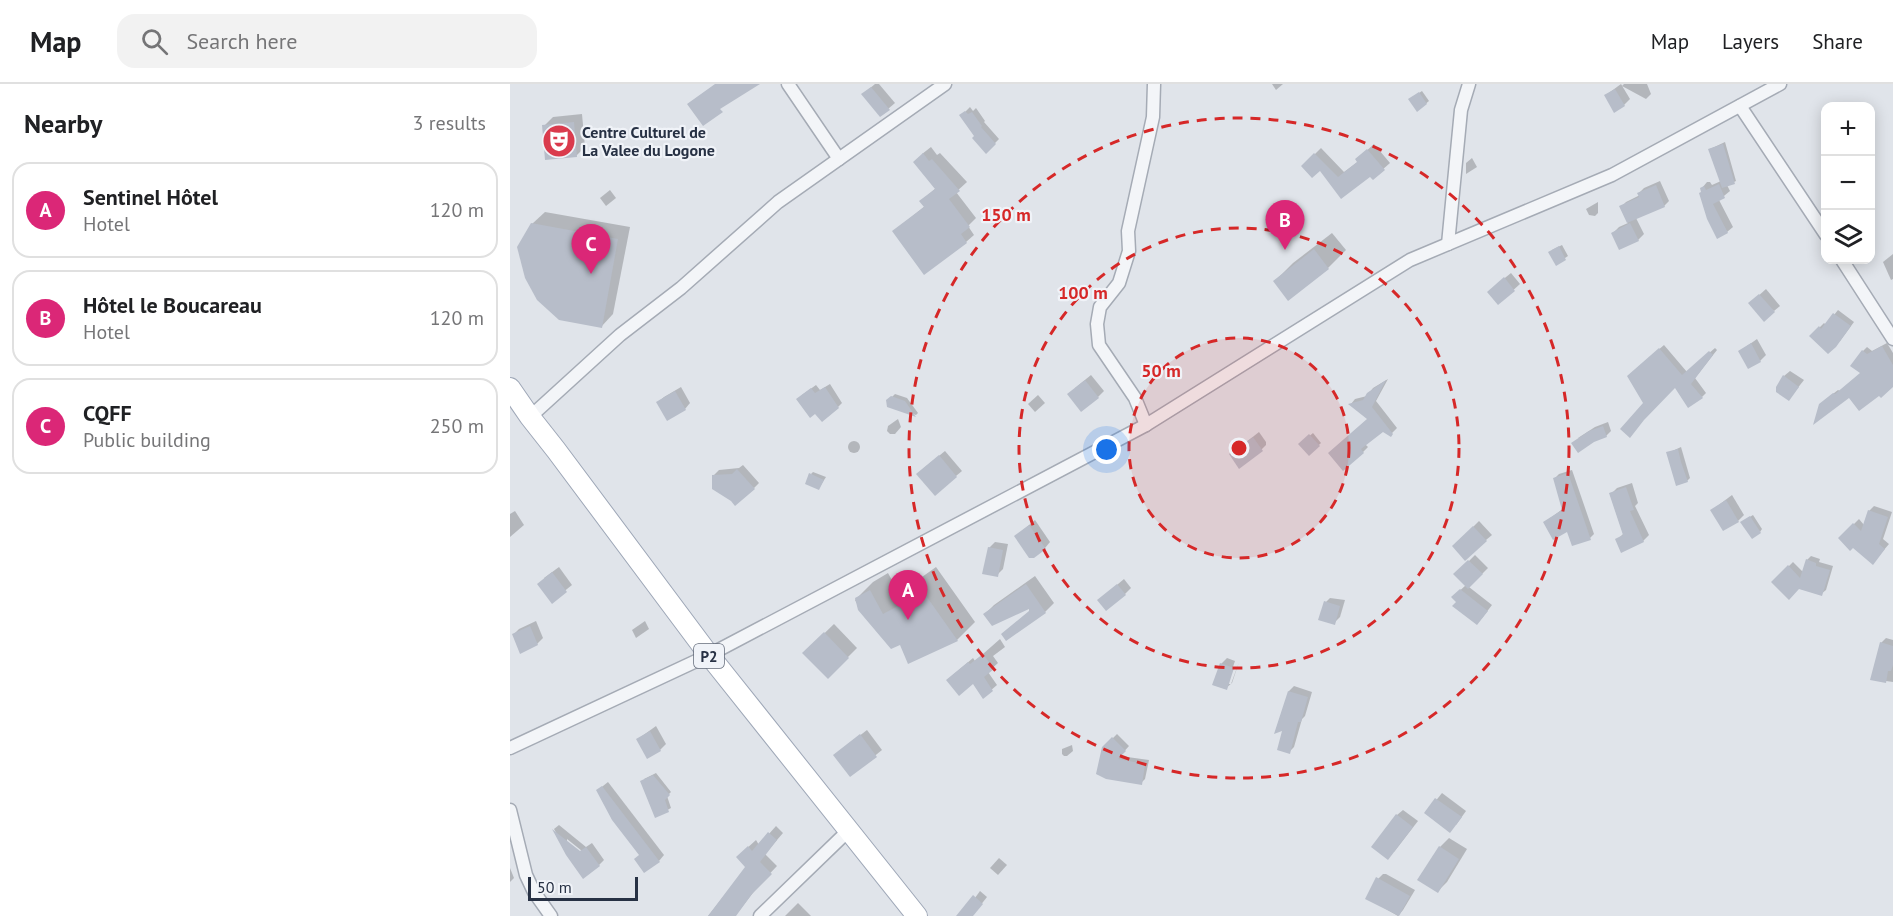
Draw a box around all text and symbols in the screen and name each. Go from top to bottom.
search box [117,14,537,68]
text: Map [30,23,81,60]
icon: search [138,25,171,58]
text: Search here [186,27,297,55]
text: Map [1651,28,1689,55]
text: Layers [1722,28,1779,55]
text: Share [1812,28,1863,55]
map controls [1821,102,1875,264]
button: + [1821,102,1875,156]
text: Nearby [24,107,102,140]
text: 3 results [413,110,486,136]
place label: Centre Culturel de La Valee du Logone [582,122,715,160]
theatre icon: Centre Culturel de La Valee du Logone [541,123,577,159]
button: − [1821,156,1875,210]
text: Sentinel Hôtel [83,183,218,211]
text: A [39,197,52,223]
text: 120 m [430,197,484,223]
pin: B [1266,200,1304,250]
text: 150 m [981,203,1031,226]
button: layers [1821,210,1875,264]
text: Hotel [83,211,130,237]
pin: C [572,224,610,274]
text: 100 m [1058,281,1108,304]
text: Hôtel le Boucareau [83,291,262,319]
text: B [40,305,51,331]
text: 120 m [430,305,484,331]
text: Hotel [83,319,130,345]
text: 50 m [1141,359,1181,382]
text: CQFF [83,399,132,427]
text: C [40,413,51,439]
text: 250 m [430,413,484,439]
text: Public building [83,427,211,453]
your location [1092,435,1121,464]
centre of rings [1229,438,1249,458]
pin: A [888,570,928,620]
road number: P2 [694,644,724,668]
scale bar [528,874,638,902]
text: 50 m [537,877,572,897]

